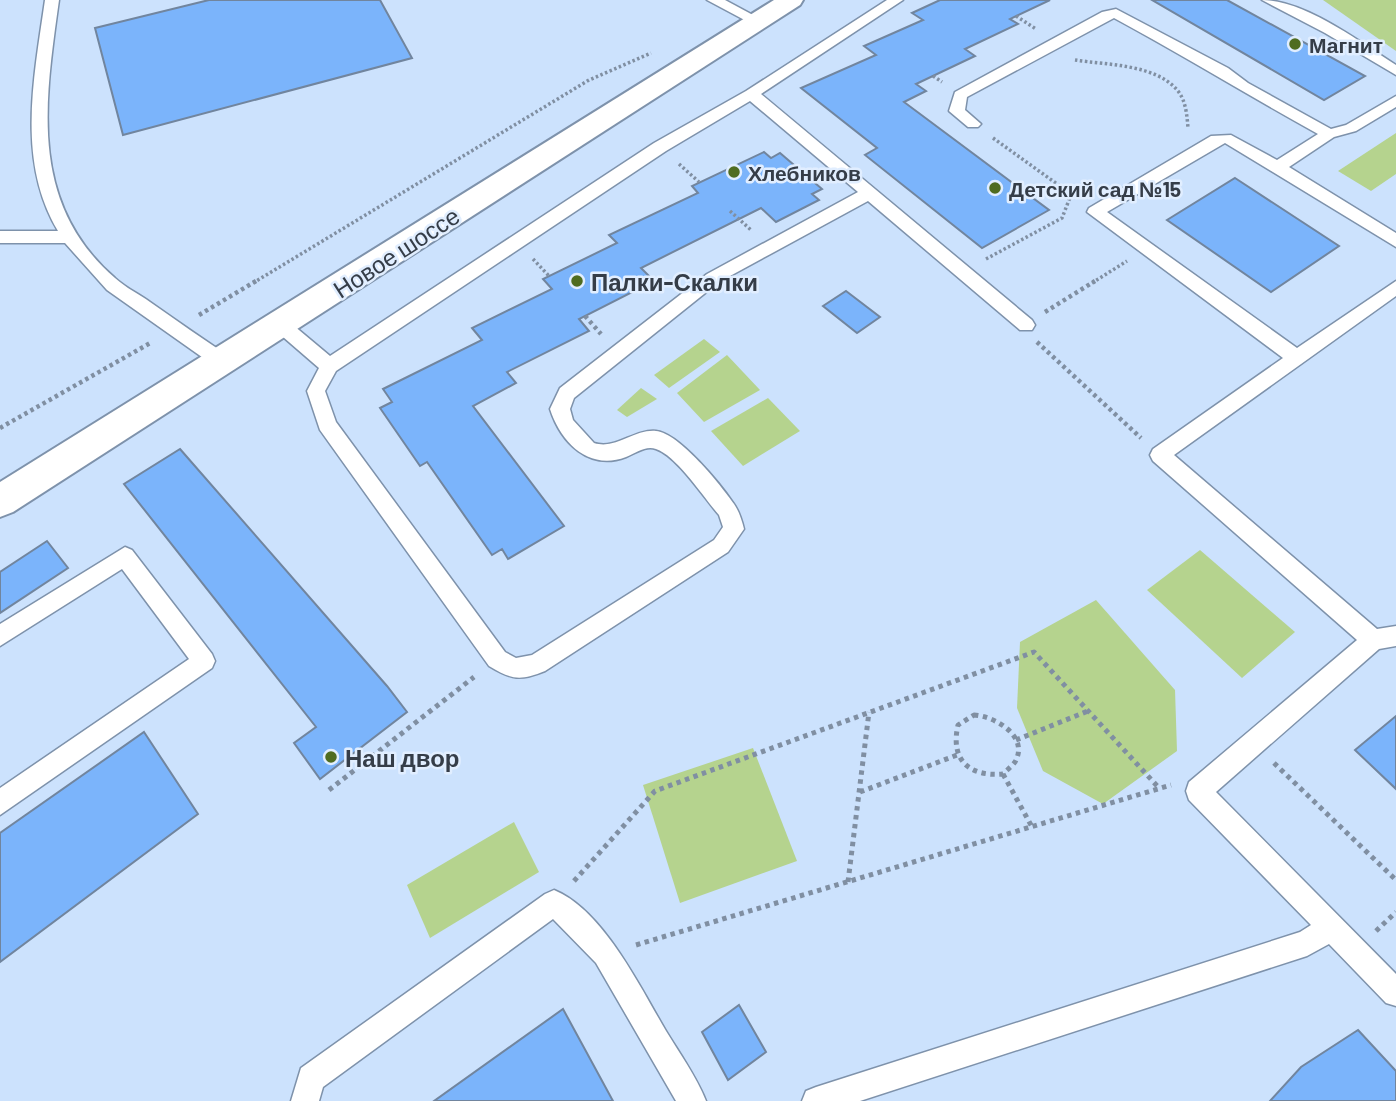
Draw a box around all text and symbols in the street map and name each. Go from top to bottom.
place label: Магнит [1309,32,1383,57]
marker: Магнит [1287,36,1303,52]
place label: Хлебников [748,160,861,185]
marker: Хлебников [726,164,742,180]
place label: Детский сад №15 [1009,176,1181,201]
marker: Детский сад №15 [987,180,1003,196]
street label: Новое шоссе [327,200,465,304]
place label: Палки-Скалки [591,267,758,296]
marker: Палки-Скалки [569,273,585,289]
place label: Наш двор [345,743,459,772]
marker: Наш двор [323,749,339,765]

